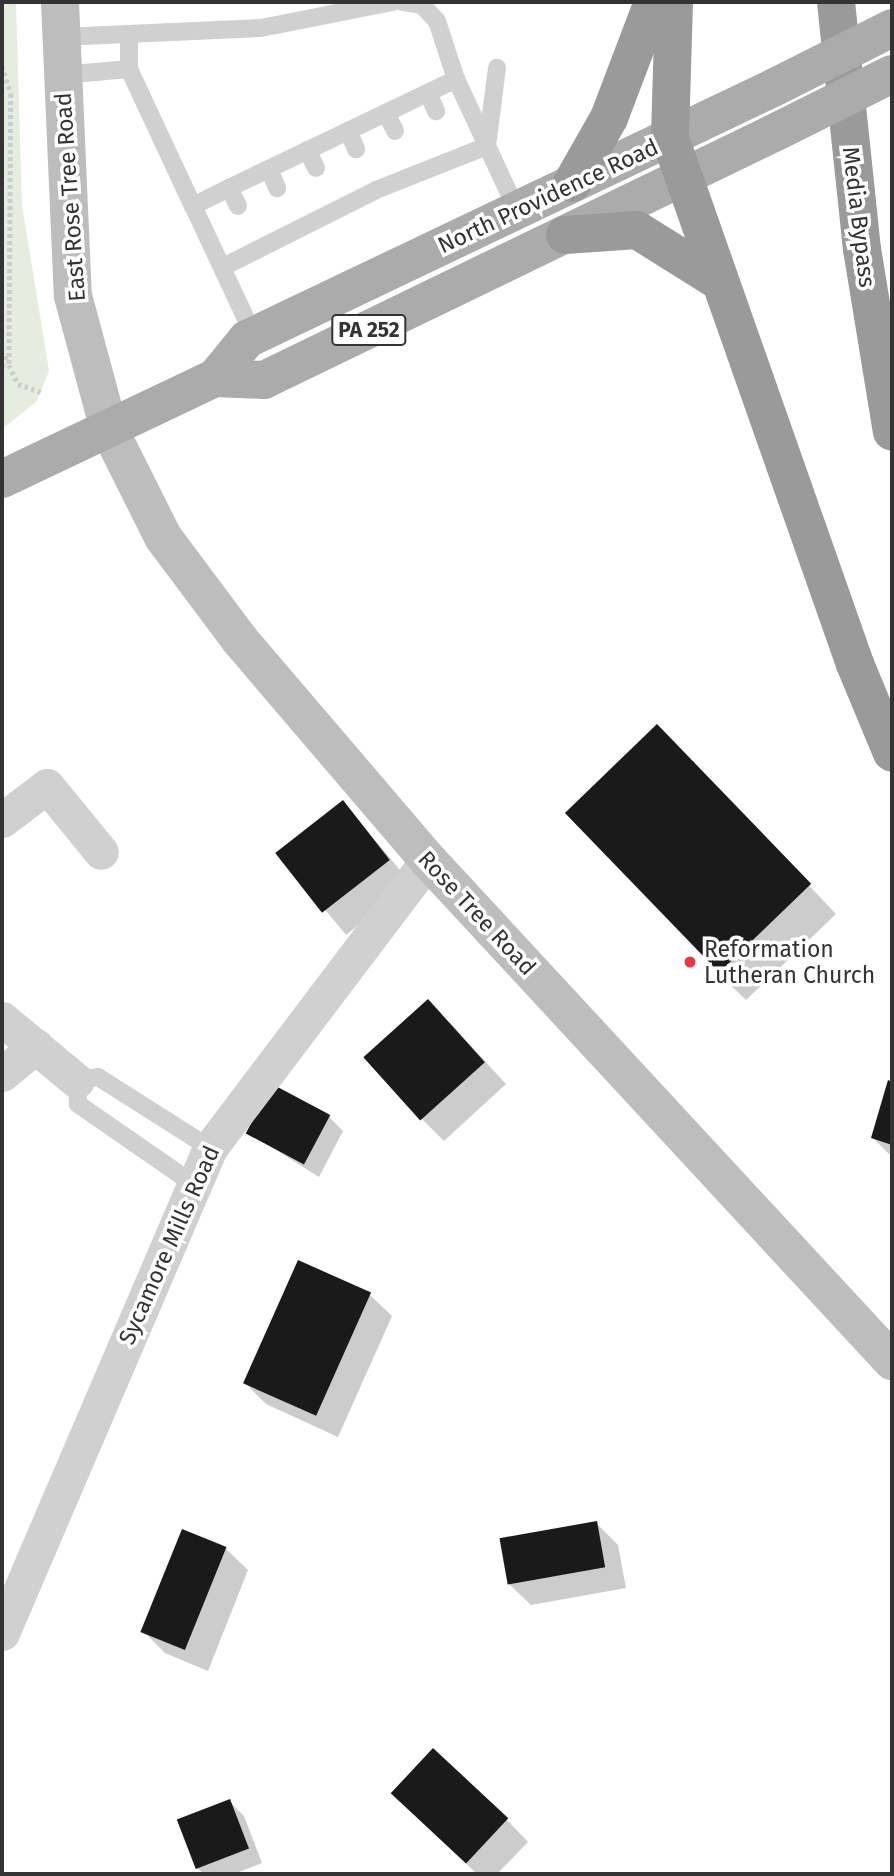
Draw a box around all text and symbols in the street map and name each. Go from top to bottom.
street label: East Rose Tree Road [49,92,91,302]
street label: North Providence Road [433,133,663,259]
street label: Media Bypass [837,145,881,289]
road number: PA 252 [330,312,408,348]
street label: Rose Tree Road [412,845,542,981]
place label: Reformation Lutheran Church [704,935,875,989]
marker: Reformation Lutheran Church [682,954,698,970]
street label: Sycamore Mills Road [113,1141,225,1349]

